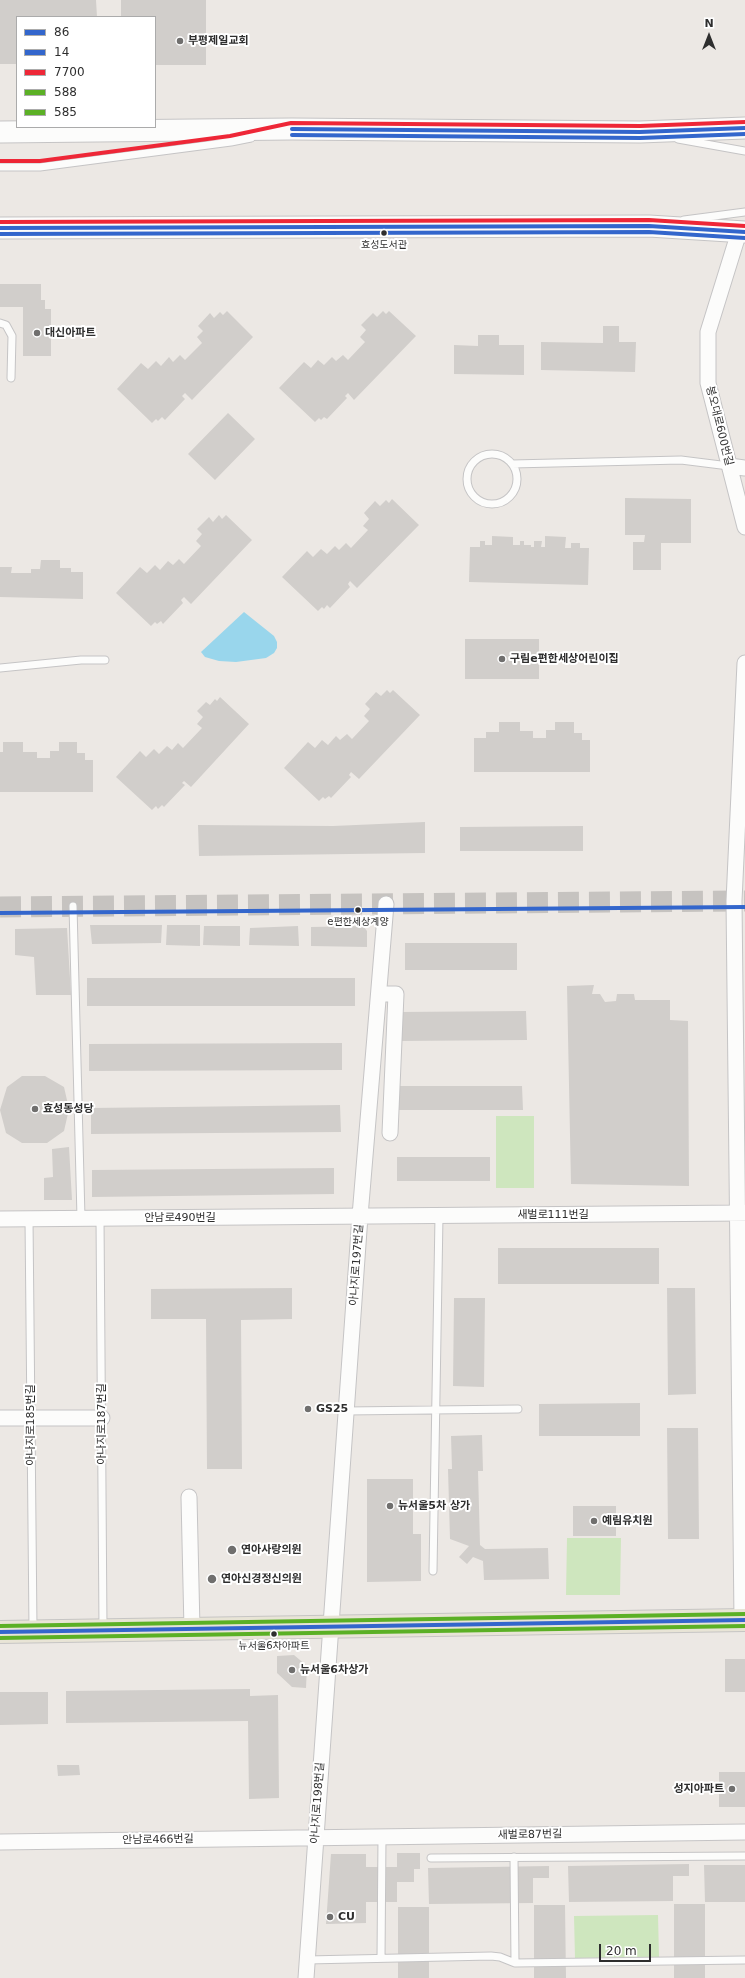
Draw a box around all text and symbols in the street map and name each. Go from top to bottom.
legend [16,16,156,128]
north arrow [689,16,729,56]
text: N [704,17,714,30]
text: 86 [54,25,69,39]
place label: 부평제일교회 [188,34,249,48]
marker: 부평제일교회 [175,36,185,46]
text: 14 [54,45,69,59]
text: 7700 [54,65,85,79]
text: 588 [54,85,77,99]
text: 585 [54,105,77,119]
marker: 효성도서관 [379,228,389,238]
place label: 효성도서관 [361,239,407,251]
place label: 대신아파트 [45,326,96,340]
marker: 대신아파트 [32,328,42,338]
street label: 봉오대로600번길 [703,385,735,467]
place label: 구림e편한세상어린이집 [510,652,619,666]
marker: 구림e편한세상어린이집 [497,654,507,664]
marker: e편한세상계양 [353,905,363,915]
place label: e편한세상계양 [327,916,389,928]
place label: 효성동성당 [43,1102,94,1116]
marker: 효성동성당 [30,1104,40,1114]
street label: 새벌로111번길 [517,1208,589,1222]
street label: 안남로490번길 [144,1211,216,1225]
street label: 아나지로197번길 [348,1224,366,1306]
street label: 아나지로187번길 [95,1383,109,1465]
street label: 아나지로185번길 [24,1384,38,1466]
place label: GS25 [316,1402,348,1416]
marker: GS25 [303,1404,313,1414]
place label: 뉴서울5차 상가 [398,1499,470,1513]
marker: 뉴서울5차 상가 [385,1501,395,1511]
place label: 예림유치원 [602,1514,653,1528]
marker: 예림유치원 [589,1516,599,1526]
place label: 연아사랑의원 [241,1543,302,1557]
marker: 연아사랑의원 [226,1544,238,1556]
place label: 연아신경정신의원 [221,1572,302,1586]
marker: 연아신경정신의원 [206,1573,218,1585]
marker: 뉴서울6차아파트 [269,1629,279,1639]
place label: 뉴서울6차아파트 [239,1640,309,1652]
place label: 뉴서울6차상가 [300,1663,368,1677]
marker: 뉴서울6차상가 [287,1665,297,1675]
street label: 아나지로198번길 [309,1762,327,1844]
place label: 성지아파트 [673,1782,724,1796]
marker: 성지아파트 [727,1784,737,1794]
street label: 새벌로87번길 [498,1828,562,1842]
street label: 안남로466번길 [122,1833,194,1847]
place label: CU [338,1910,355,1924]
marker: CU [325,1912,335,1922]
scale bar [601,1936,653,1962]
text: 20 m [606,1944,637,1958]

